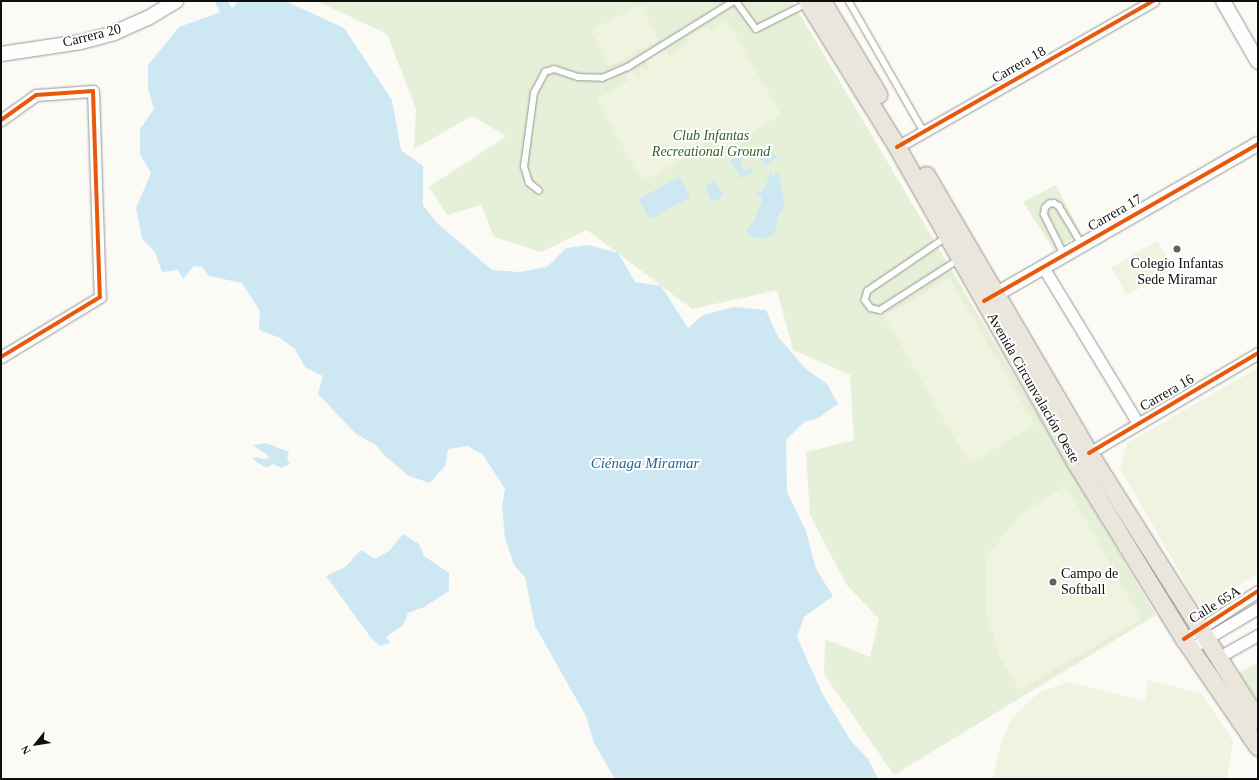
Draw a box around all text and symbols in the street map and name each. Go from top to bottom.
street label: Carrera 20 [61,21,123,51]
street label: Carrera 18 [989,43,1049,87]
park label: Club Infantas Recreational Ground [652,128,770,160]
street label: Carrera 17 [1085,191,1145,235]
marker: Colegio Infantas Sede Miramar [1172,244,1182,254]
place label: Colegio Infantas Sede Miramar [1131,256,1223,288]
street label: Avenida Circunvalación Oeste [983,310,1083,466]
street label: Carrera 16 [1137,371,1197,415]
water label: Ciénaga Miramar [591,455,699,473]
place label: Campo de Softball [1061,566,1118,598]
marker: Campo de Softball [1048,577,1058,587]
street label: Calle 65A [1186,583,1244,627]
north arrow [16,724,56,764]
text: N [18,744,33,756]

